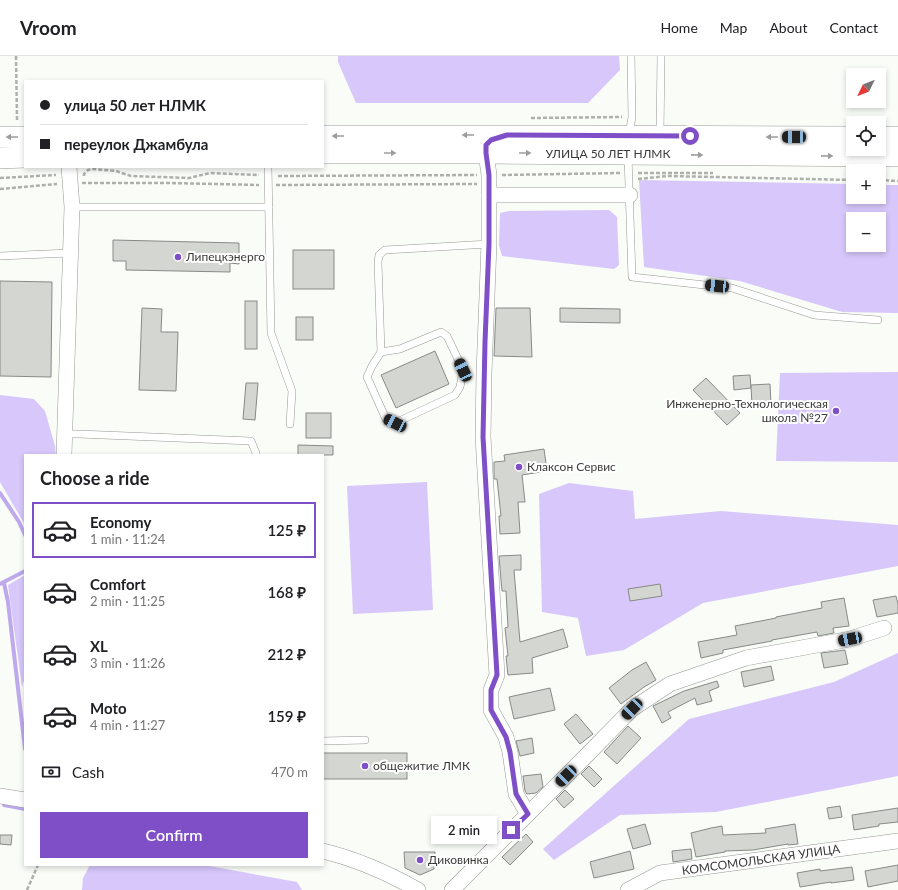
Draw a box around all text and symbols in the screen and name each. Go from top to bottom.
text: Vroom [20,16,77,39]
text: Home [660,19,698,36]
text: Map [720,19,747,36]
text: About [769,19,807,36]
text: Contact [829,19,878,36]
north arrow [846,68,886,108]
map controls [846,68,886,252]
text: улица 50 лет НЛМК [64,96,206,114]
button: locate [846,116,886,156]
route start [681,127,699,145]
car [782,131,806,143]
one-way arrow [461,132,474,138]
one-way arrow [331,133,344,139]
one-way arrow [6,134,19,140]
one-way arrow [765,134,778,140]
text: переулок Джамбула [64,135,208,153]
street label: УЛИЦА 50 ЛЕТ НЛМК [545,146,671,161]
one-way arrow [384,150,397,156]
one-way arrow [519,150,532,156]
one-way arrow [691,152,704,158]
one-way arrow [821,153,834,159]
button: + [846,164,886,204]
button: − [846,212,886,252]
place label: Липецкэнерго [185,249,265,264]
marker: Липецкэнерго [173,252,183,262]
car [704,279,730,293]
car [452,357,474,383]
place label: Инженерно-Технологическая школа №27 [666,396,828,425]
marker: Инженерно-Технологическая школа №27 [831,406,841,416]
car [382,412,408,434]
place label: Клаксон Сервис [527,459,616,474]
marker: Клаксон Сервис [514,462,524,472]
text: Choose a ride [40,467,149,489]
icon: car [42,512,78,548]
text: Economy [90,513,151,531]
text: 125 ₽ [267,521,306,539]
text: 1 min · 11:24 [90,531,165,547]
icon: car [42,574,78,610]
text: Comfort [90,575,146,593]
text: 168 ₽ [267,583,306,601]
text: 2 min · 11:25 [90,593,165,609]
car [837,631,863,647]
icon: car [42,636,78,672]
text: XL [90,637,108,655]
text: 212 ₽ [267,645,306,663]
text: 3 min · 11:26 [90,655,165,671]
car [619,696,645,722]
icon: car [42,698,78,734]
text: Moto [90,699,127,717]
text: 159 ₽ [267,707,306,725]
text: 4 min · 11:27 [90,717,165,733]
place label: общежитие ЛМК [373,758,470,773]
icon: cash [40,761,62,783]
marker: общежитие ЛМК [360,761,370,771]
text: Cash [72,763,104,781]
car [553,763,579,789]
text: 470 m [271,764,308,780]
button: Confirm [40,812,308,858]
callout: 2 min [431,816,497,844]
route end [502,821,520,839]
text: 2 min [448,822,480,838]
street label: КОМСОМОЛЬСКАЯ УЛИЦА [681,841,842,878]
place label: Диковинка [428,852,489,867]
marker: Диковинка [415,855,425,865]

